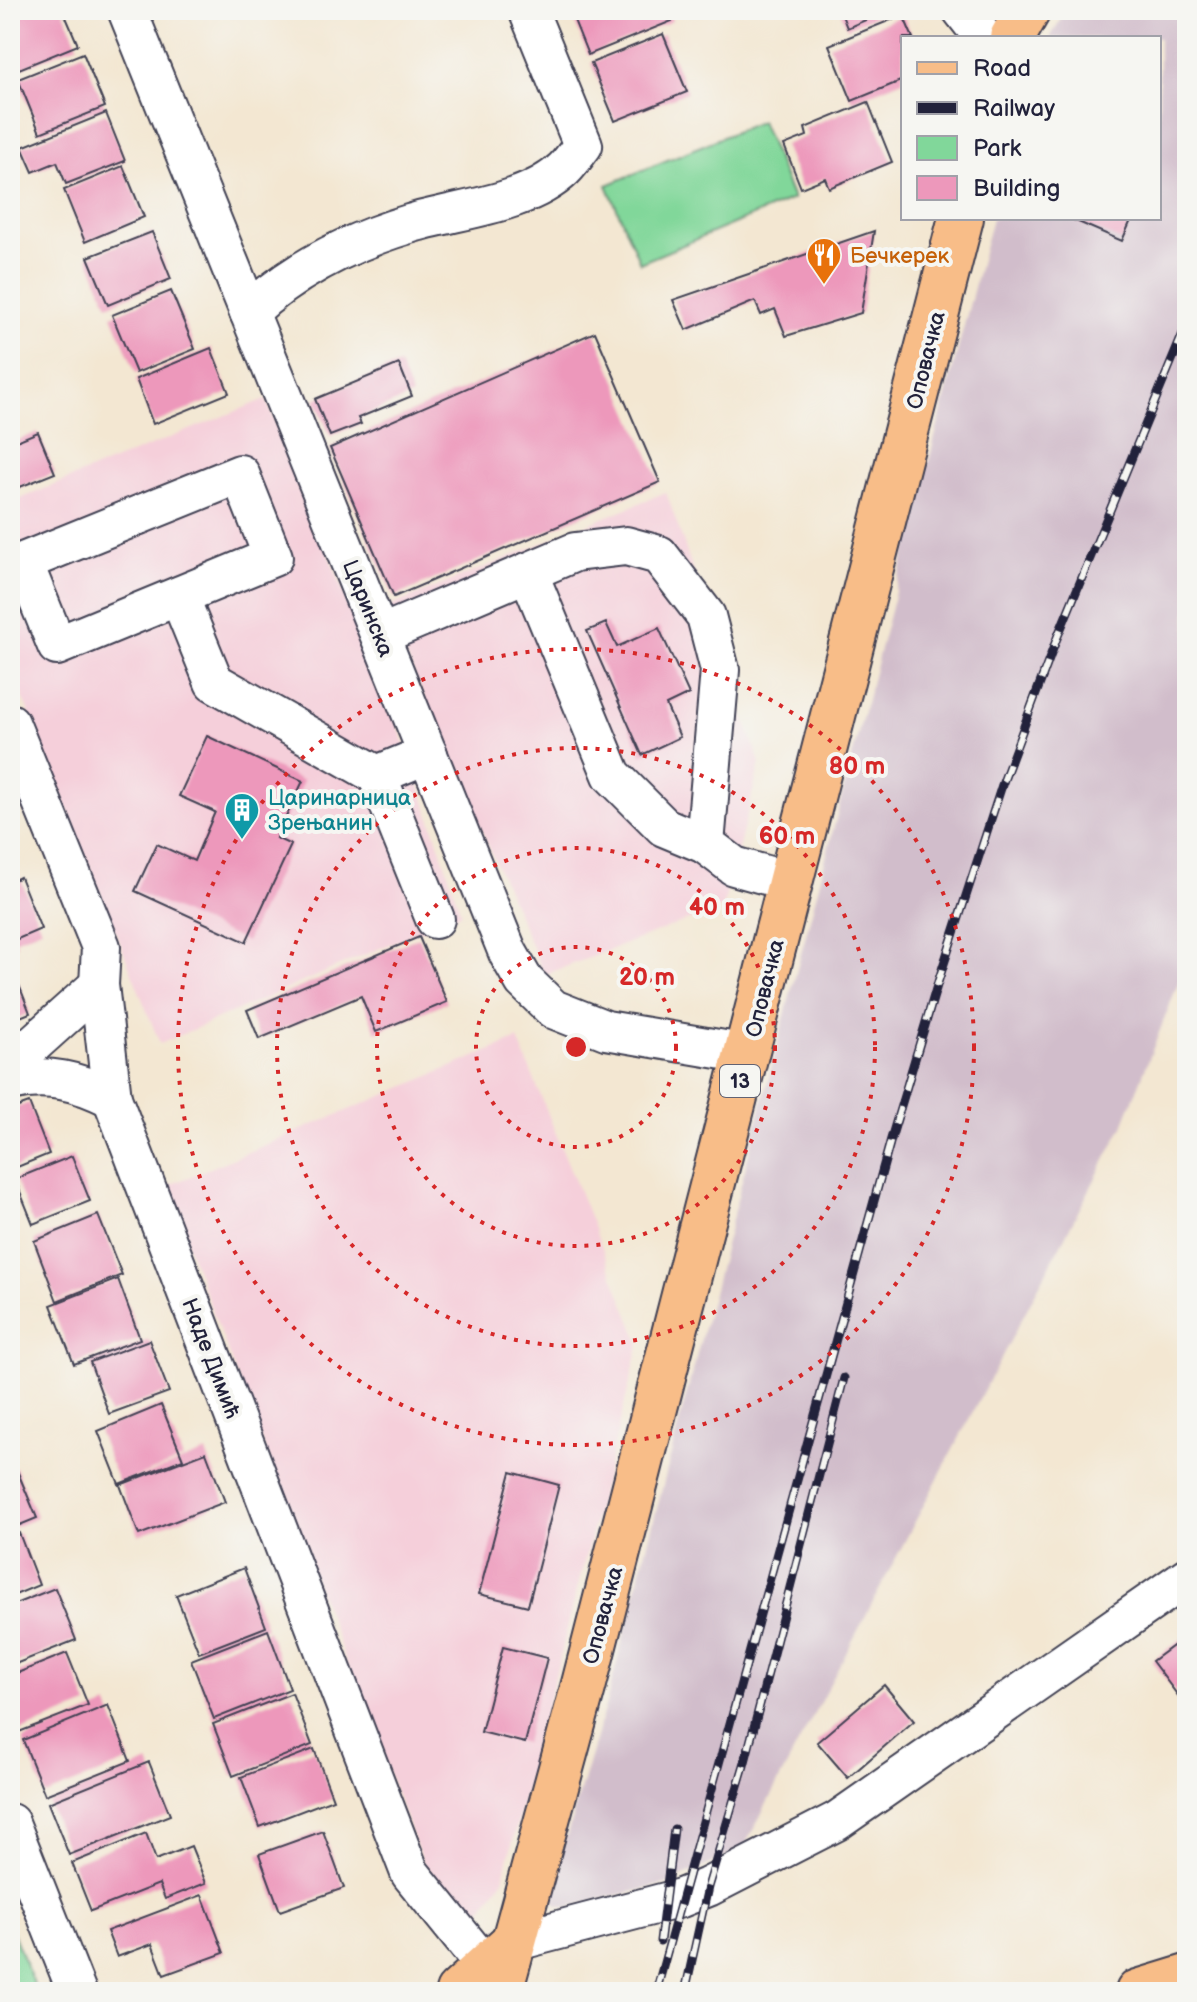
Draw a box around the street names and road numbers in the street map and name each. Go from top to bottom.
street label: Оповачка [901,308,952,412]
street label: Царинска [336,556,399,661]
street label: Оповачка [740,936,791,1040]
road number: 13 [720,1065,760,1097]
street label: Наде Димић [175,1295,246,1422]
street label: Оповачка [577,1563,629,1667]

